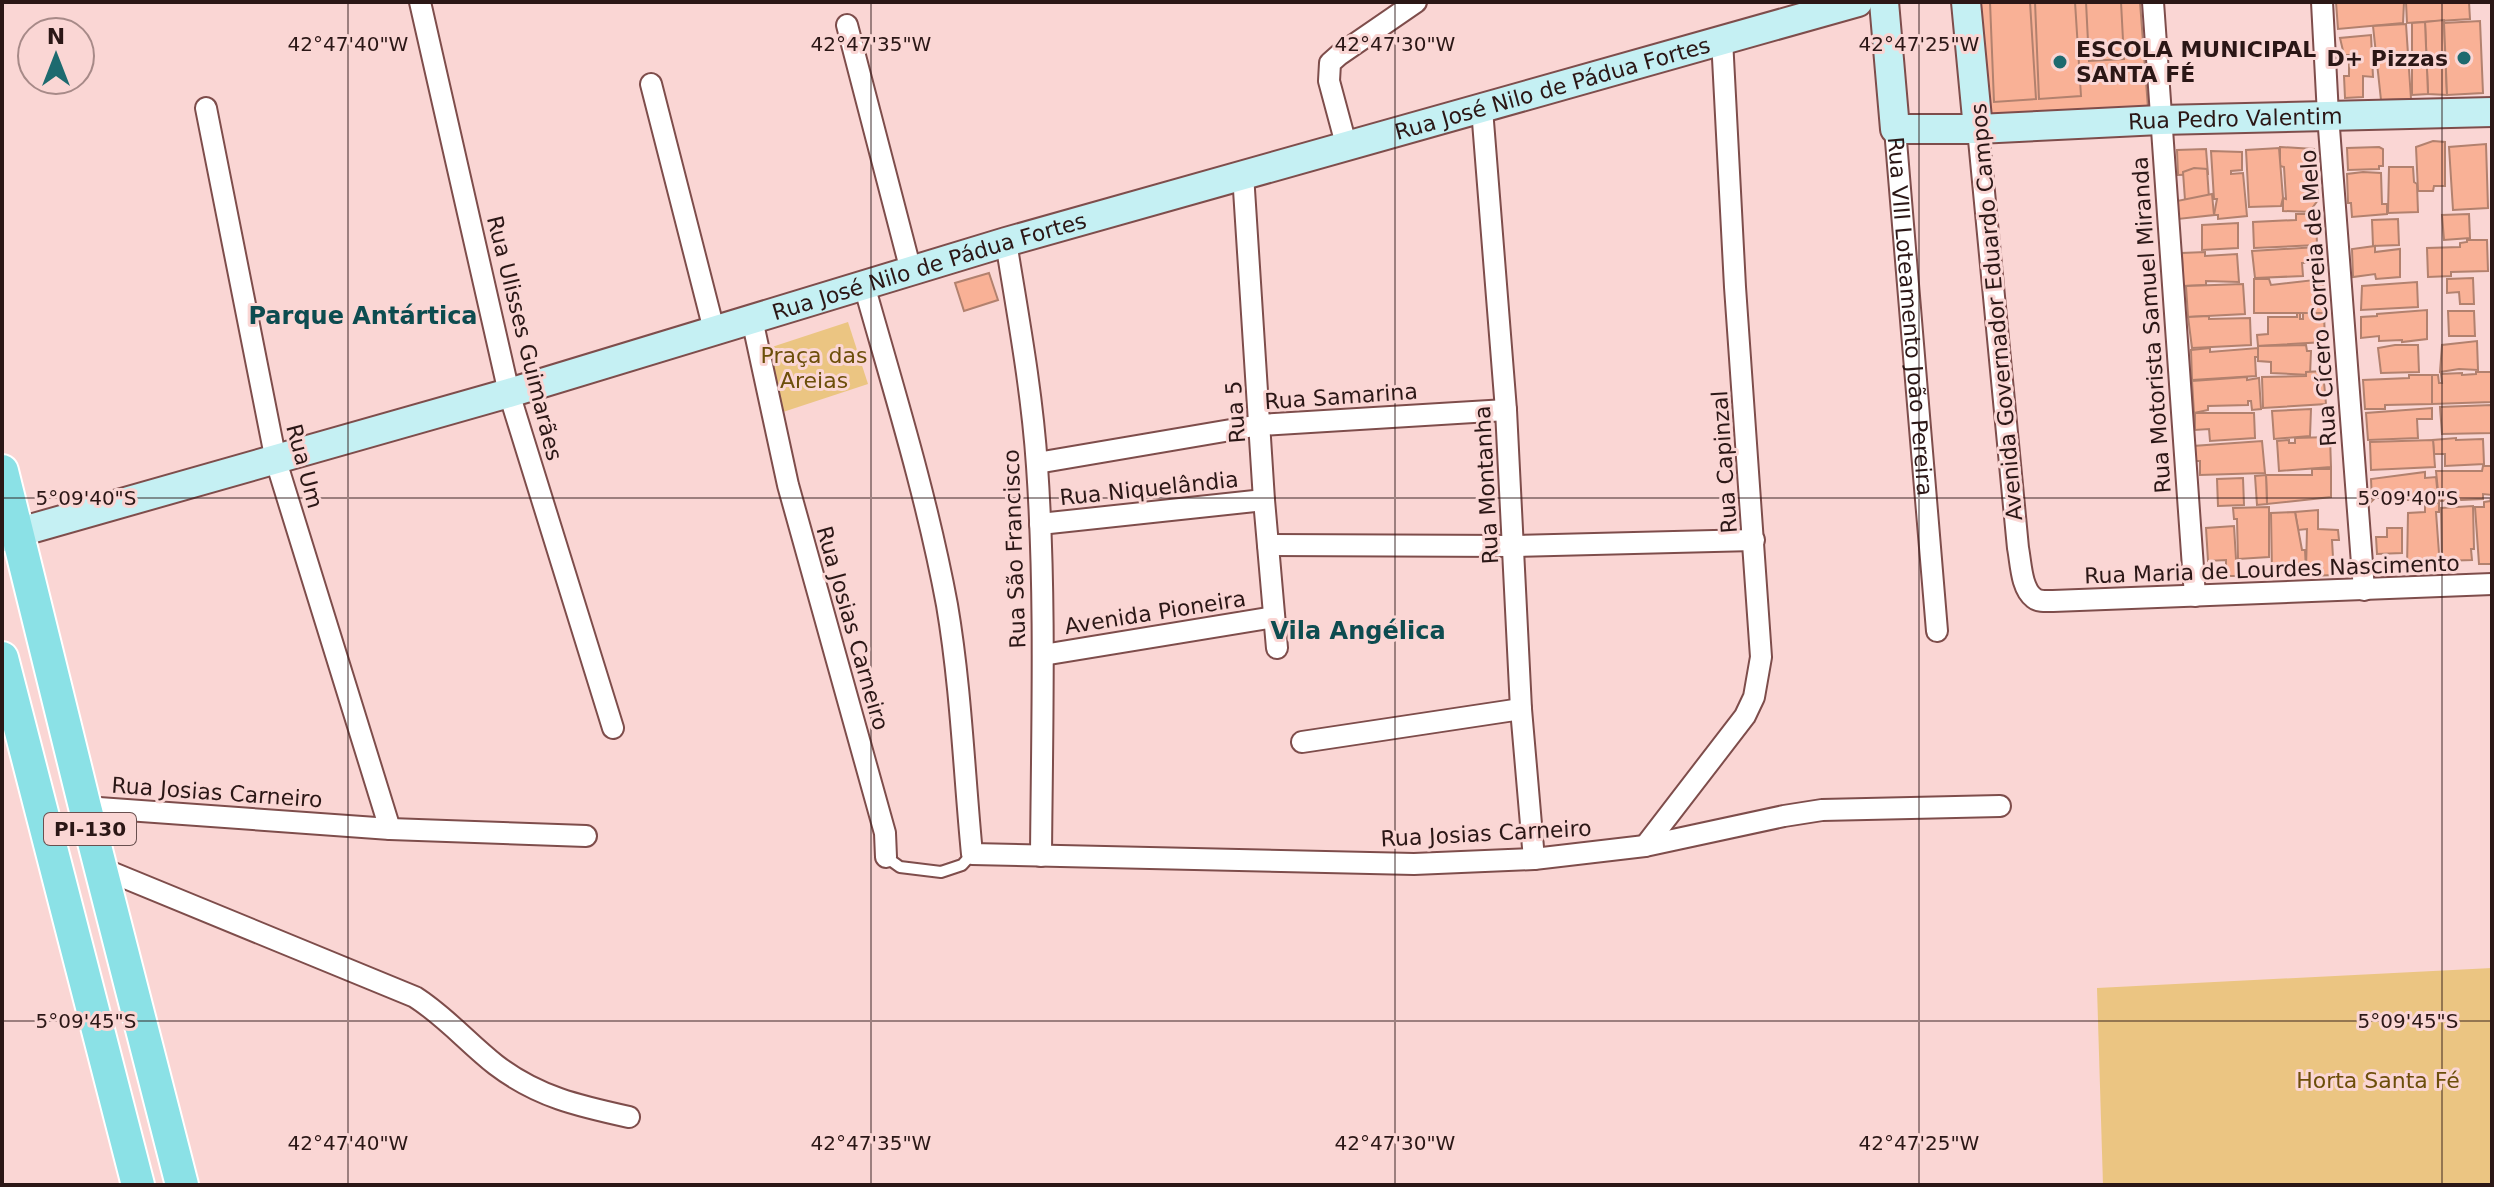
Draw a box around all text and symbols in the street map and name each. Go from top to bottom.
north arrow [16,16,96,96]
text: N [47,24,65,49]
text: 42°47'40"W [288,32,409,56]
text: 42°47'35"W [811,32,932,56]
text: 42°47'30"W [1335,32,1456,56]
street label: Rua José Nilo de Pádua Fortes [1392,32,1713,145]
text: 42°47'25"W [1859,32,1980,56]
place label: ESCOLA MUNICIPAL SANTA FÉ [2076,37,2316,87]
place label: D+ Pizzas [2326,46,2448,71]
marker: D+ Pizzas [2455,49,2473,67]
marker: ESCOLA MUNICIPAL SANTA FÉ [2051,53,2069,71]
street label: Avenida Governador Eduardo Campos [1966,102,2027,522]
street label: Rua Pedro Valentim [2128,104,2343,135]
street label: Rua VIII Loteamento João Pereira [1883,136,1938,497]
street label: Rua Cícero Correia de Melo [2296,149,2341,447]
street label: Rua Motorista Samuel Miranda [2127,156,2176,494]
street label: Rua José Nilo de Pádua Fortes [769,208,1089,325]
street label: Rua Ulisses Guimarães [482,213,567,463]
district label: Parque Antártica [248,302,478,330]
park label: Praça das Areias [761,343,867,393]
street label: Rua Samarina [1264,379,1419,414]
street label: Rua 5 [1221,380,1250,444]
street label: Rua Capinzal [1707,390,1742,534]
street label: Rua Montanha [1470,405,1503,565]
street label: Rua Um [281,421,328,511]
street label: Rua São Francisco [999,449,1030,649]
street label: Rua Niquelândia [1058,467,1240,510]
text: 5°09'40"S [35,486,137,510]
text: 5°09'40"S [2357,486,2459,510]
street label: Rua Josias Carneiro [811,523,894,733]
street label: Rua Maria de Lourdes Nascimento [2084,550,2460,589]
street label: Avenida Pioneira [1063,586,1248,639]
district label: Vila Angélica [1270,617,1446,645]
street label: Rua Josias Carneiro [111,773,323,812]
road number: PI-130 [44,813,136,845]
street label: Rua Josias Carneiro [1380,815,1592,852]
text: 5°09'45"S [35,1009,137,1033]
text: 5°09'45"S [2357,1009,2459,1033]
park label: Horta Santa Fé [2296,1068,2460,1093]
text: 42°47'40"W [288,1131,409,1155]
text: 42°47'35"W [811,1131,932,1155]
text: 42°47'30"W [1335,1131,1456,1155]
text: 42°47'25"W [1859,1131,1980,1155]

